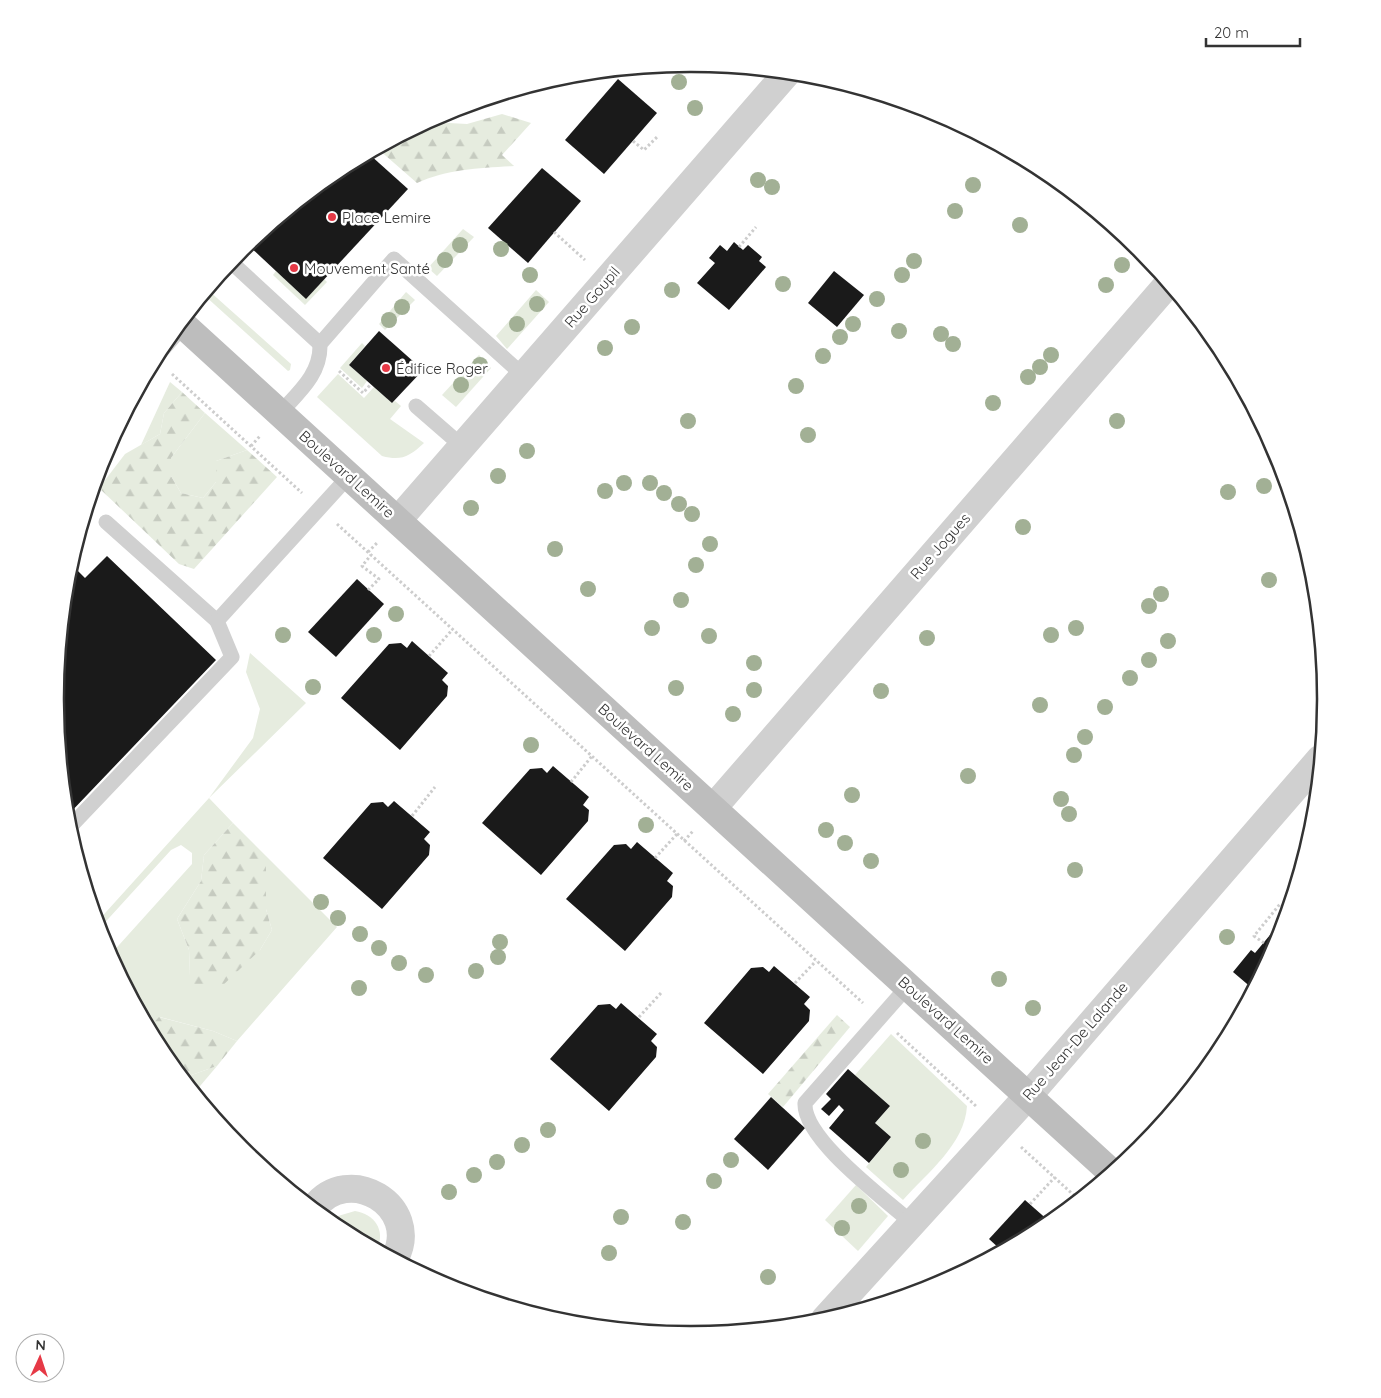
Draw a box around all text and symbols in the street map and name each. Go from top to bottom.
scale bar [1206,15,1300,47]
text: 20 m [1214,23,1249,42]
place label: Place Lemire [342,208,431,227]
marker: Place Lemire [326,211,338,223]
place label: Mouvement Santé [304,259,430,278]
marker: Mouvement Santé [288,262,300,274]
street label: Rue Goupil [560,263,624,331]
place label: Édifice Roger [396,359,488,378]
marker: Édifice Roger [380,362,392,374]
street label: Boulevard Lemire [295,426,399,522]
street label: Rue Jogues [906,509,974,583]
street label: Boulevard Lemire [594,699,698,795]
street label: Boulevard Lemire [894,972,998,1068]
street label: Rue Jean-De Lalande [1018,978,1132,1104]
north arrow [15,1333,65,1383]
text: N [35,1336,46,1354]

